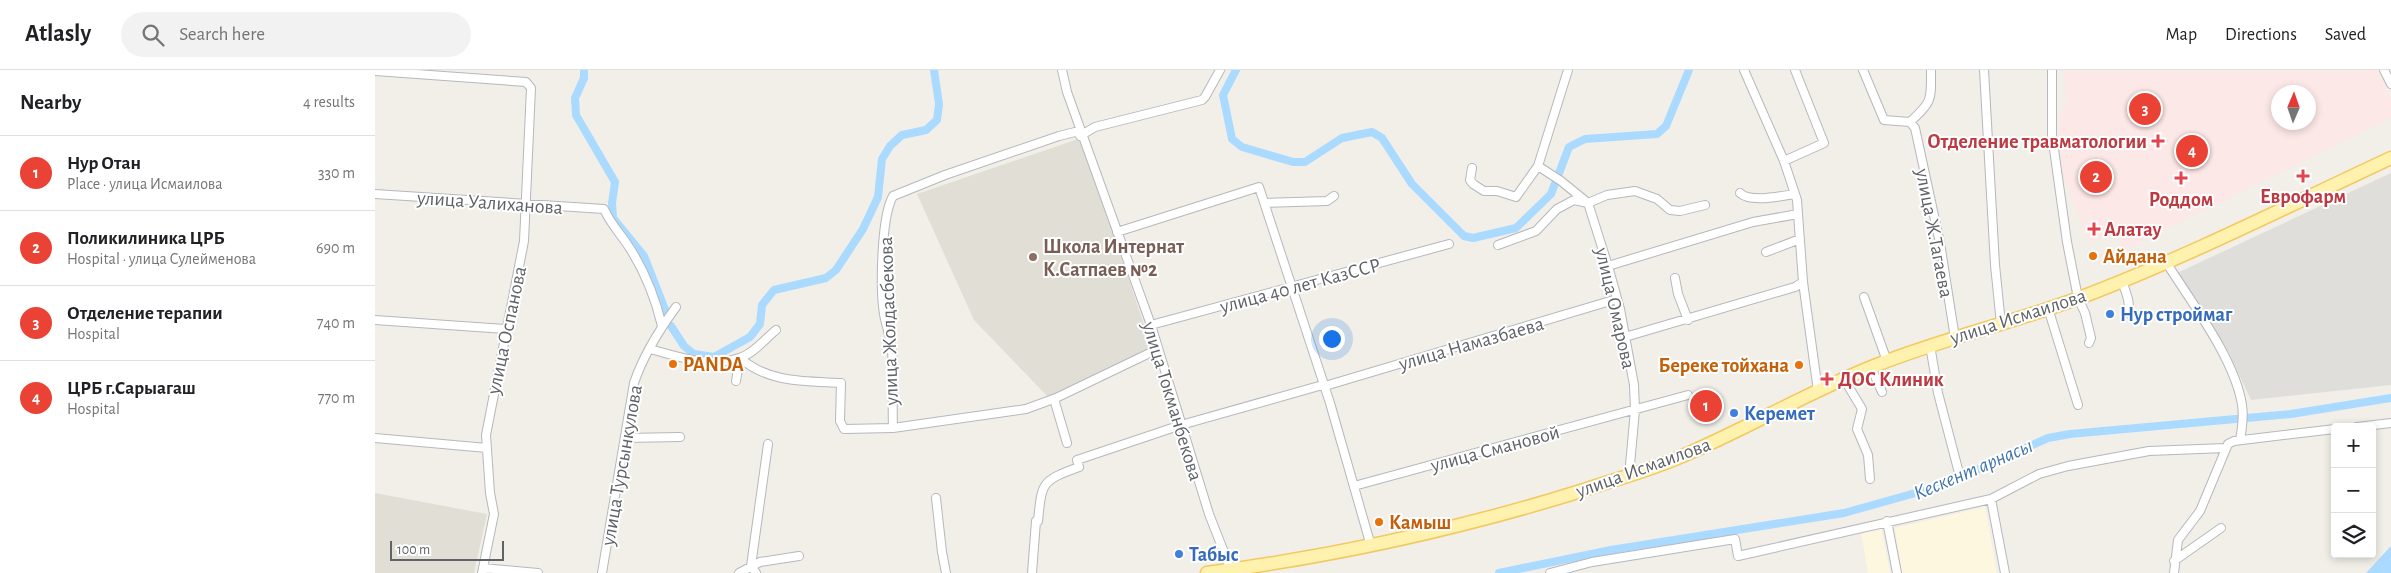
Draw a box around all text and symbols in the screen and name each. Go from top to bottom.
search box [121,12,471,57]
icon: search [139,21,167,49]
text: Atlasly [25,22,91,46]
text: Search here [179,25,265,44]
text: Map [2166,26,2197,44]
text: Directions [2225,26,2297,44]
text: Saved [2325,26,2366,44]
north arrow [2271,85,2316,130]
pin: 3 [2129,90,2161,128]
text: Nearby [20,92,81,113]
text: 4 results [303,94,355,110]
place label: Отделение травматологии [1927,132,2147,152]
pin: 4 [2176,132,2208,170]
marker: Отделение травматологии [2151,134,2165,148]
text: Нур Отан [67,154,141,173]
pin: 2 [2080,158,2112,196]
text: 1 [33,165,39,181]
text: 330 m [318,165,355,181]
street label: улица Ж.Тагаева [1912,166,1956,299]
marker: Еврофарм [2297,170,2309,182]
marker: Роддом [2174,171,2188,185]
text: Place · улица Исмаилова [67,176,223,192]
place label: Еврофарм [2260,187,2346,207]
street label: улица Уалиханова [415,188,563,218]
place label: Роддом [2149,190,2213,210]
place label: Алатау [2104,220,2162,240]
marker: Алатау [2088,223,2100,235]
text: Поликилиника ЦРБ [67,229,225,248]
street label: улица Жолдасбекова [876,236,902,407]
place label: Школа Интернат К.Сатпаев №2 [1043,237,1184,280]
text: 2 [32,240,40,256]
text: 690 m [316,240,355,256]
street label: улица Омарова [1591,245,1639,371]
place label: Айдана [2103,247,2167,267]
marker: Айдана [2087,250,2099,262]
text: Hospital · улица Сулейменова [67,251,256,267]
marker: Школа Интернат К.Сатпаев №2 [1027,251,1039,263]
street label: улица 40 лет КазССР [1217,255,1383,317]
street label: улица Оспанова [483,264,530,397]
street label: улица Исмаилова [1947,286,2089,349]
text: Отделение терапии [67,304,223,323]
place label: Нур строймаг [2120,305,2233,325]
marker: Нур строймаг [2104,308,2116,320]
street label: улица Намазбаева [1396,314,1546,374]
text: 3 [33,315,39,331]
text: 740 m [317,315,355,331]
street label: улица Токманбекова [1138,318,1206,483]
text: Hospital [67,326,120,342]
your location [1319,326,1345,352]
place label: PANDA [683,355,744,375]
place label: Береке тойхана [1658,356,1790,376]
marker: PANDA [667,358,679,370]
marker: Береке тойхана [1793,359,1805,371]
place label: ДОС Клиник [1838,370,1944,390]
marker: ДОС Клиник [1820,372,1834,386]
text: ЦРБ г.Сарыагаш [67,379,196,398]
street label: улица Турсынкулова [598,383,646,548]
pin: 1 [1690,387,1722,425]
text: 4 [32,390,40,406]
text: 770 m [318,390,355,406]
text: Hospital [67,401,120,417]
place label: Керемет [1744,404,1815,424]
marker: Керемет [1728,407,1740,419]
street label: улица Смановой [1428,422,1562,476]
map controls [2331,423,2376,558]
button: + [2331,423,2376,468]
street label: улица Исмаилова [1572,434,1713,502]
water label: Кескент арнасы [1911,435,2036,505]
button: − [2331,468,2376,513]
place label: Камыш [1389,513,1451,533]
button: layers [2331,513,2376,558]
marker: Камыш [1373,516,1385,528]
scale bar [390,538,504,561]
text: 100 m [397,543,430,557]
place label: Табыс [1189,545,1239,565]
marker: Табыс [1173,548,1185,560]

